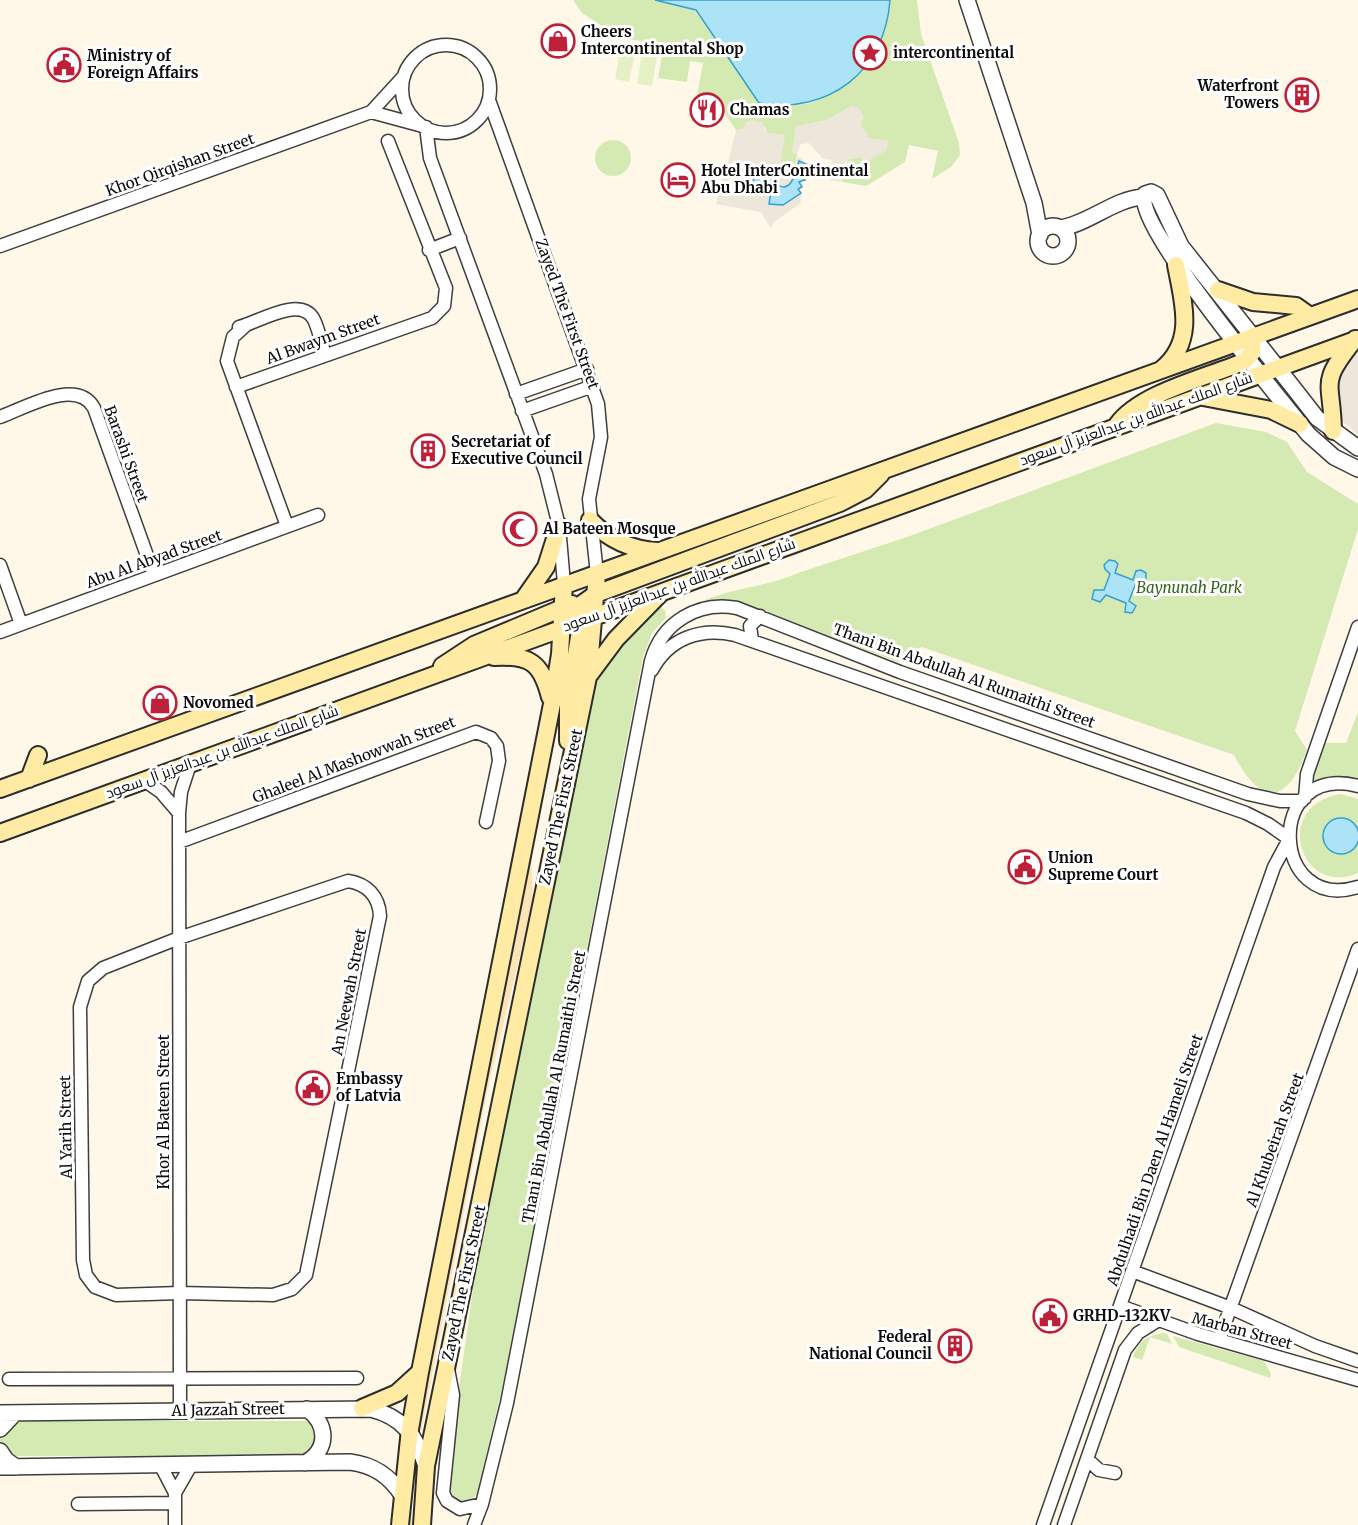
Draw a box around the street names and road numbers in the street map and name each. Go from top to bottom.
street label: Khor Qirqishan Street [103,129,257,200]
street label: Zayed The First Street [531,236,604,392]
street label: Al Bwaym Street [262,309,382,368]
street label: شارع الملك عبدالله بن عبدالعزيز آل سعود [1017,367,1255,471]
street label: Barashi Street [100,403,153,505]
street label: Abu Al Abyad Street [82,525,224,592]
street label: شارع الملك عبدالله بن عبدالعزيز آل سعود [560,533,798,637]
street label: Thani Bin Abdullah Al Rumaithi Street [831,619,1098,732]
street label: شارع الملك عبدالله بن عبدالعزيز آل سعود [103,700,341,804]
street label: Ghaleel Al Mashowwah Street [250,712,458,807]
street label: Zayed The First Street [535,727,586,887]
street label: An Neewah Street [327,927,370,1058]
street label: Thani Bin Abdullah Al Rumaithi Street [518,949,589,1225]
street label: Abdulhadi Bin Daen Al Hameli Street [1102,1031,1207,1289]
street label: Khor Al Bateen Street [154,1034,173,1190]
street label: Al Khubeirah Street [1241,1070,1308,1211]
street label: Al Yarih Street [55,1075,76,1180]
street label: Zayed The First Street [438,1203,489,1363]
street label: Marban Street [1190,1308,1294,1353]
street label: Al Jazzah Street [170,1399,285,1420]

